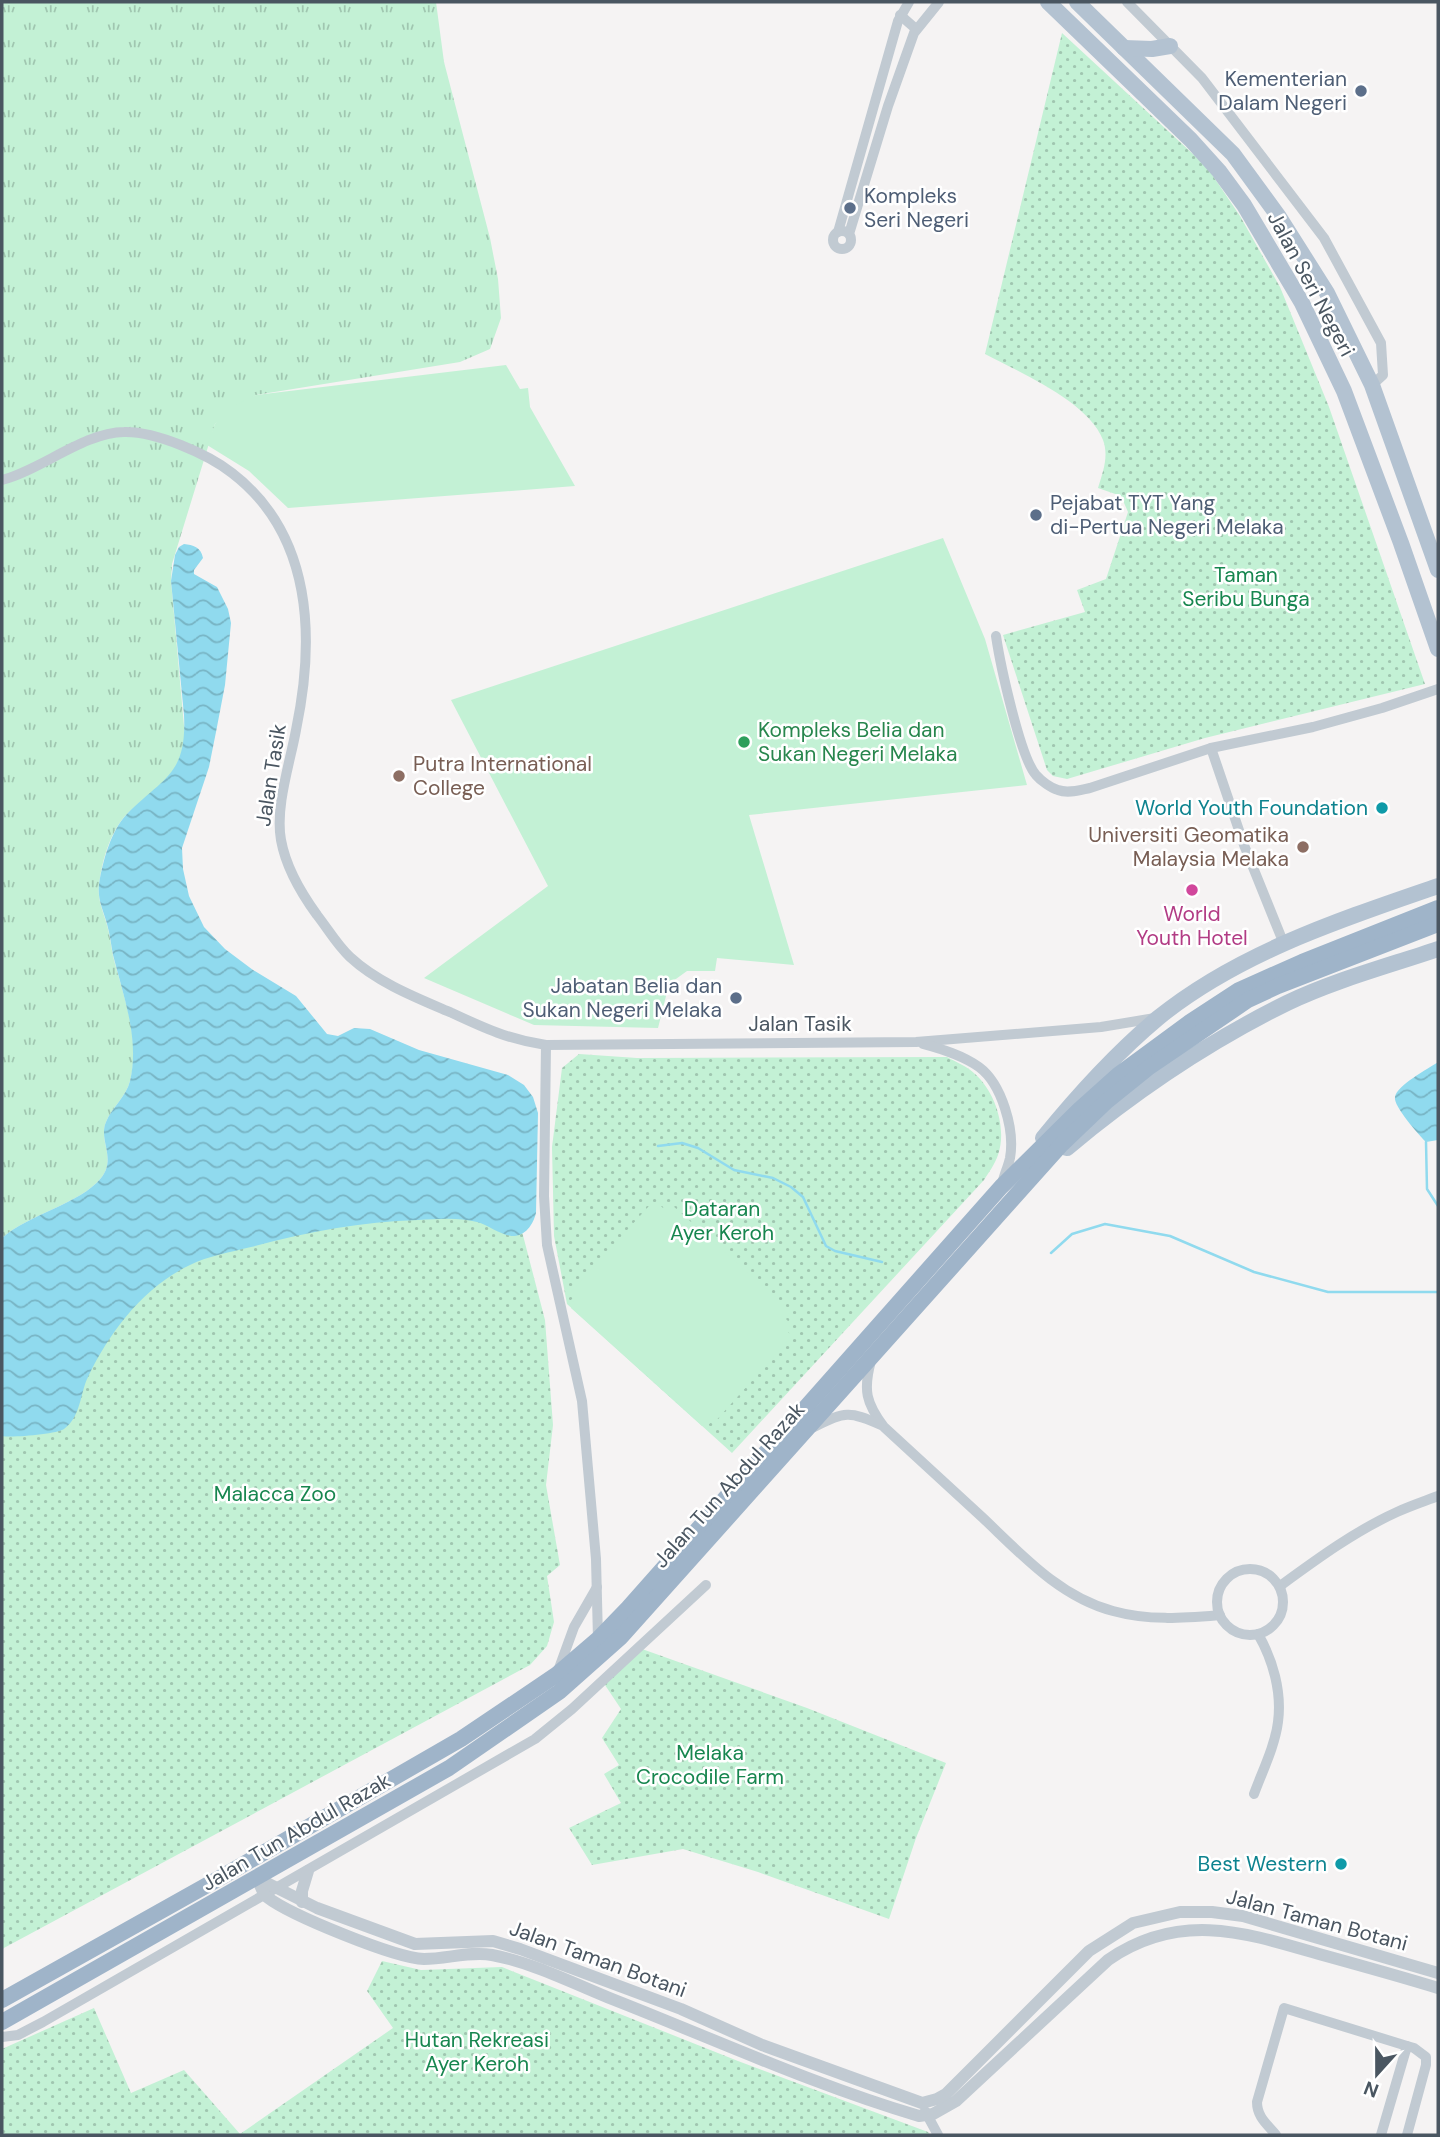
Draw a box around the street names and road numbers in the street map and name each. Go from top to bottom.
street label: Jalan Seri Negeri [1261,207,1361,361]
street label: Jalan Tasik [249,721,293,828]
street label: Jalan Tasik [748,1010,852,1038]
street label: Jalan Tun Abdul Razak [647,1396,811,1574]
street label: Jalan Tun Abdul Razak [196,1766,396,1898]
street label: Jalan Taman Botani [1223,1882,1411,1958]
street label: Jalan Taman Botani [506,1914,690,2004]

